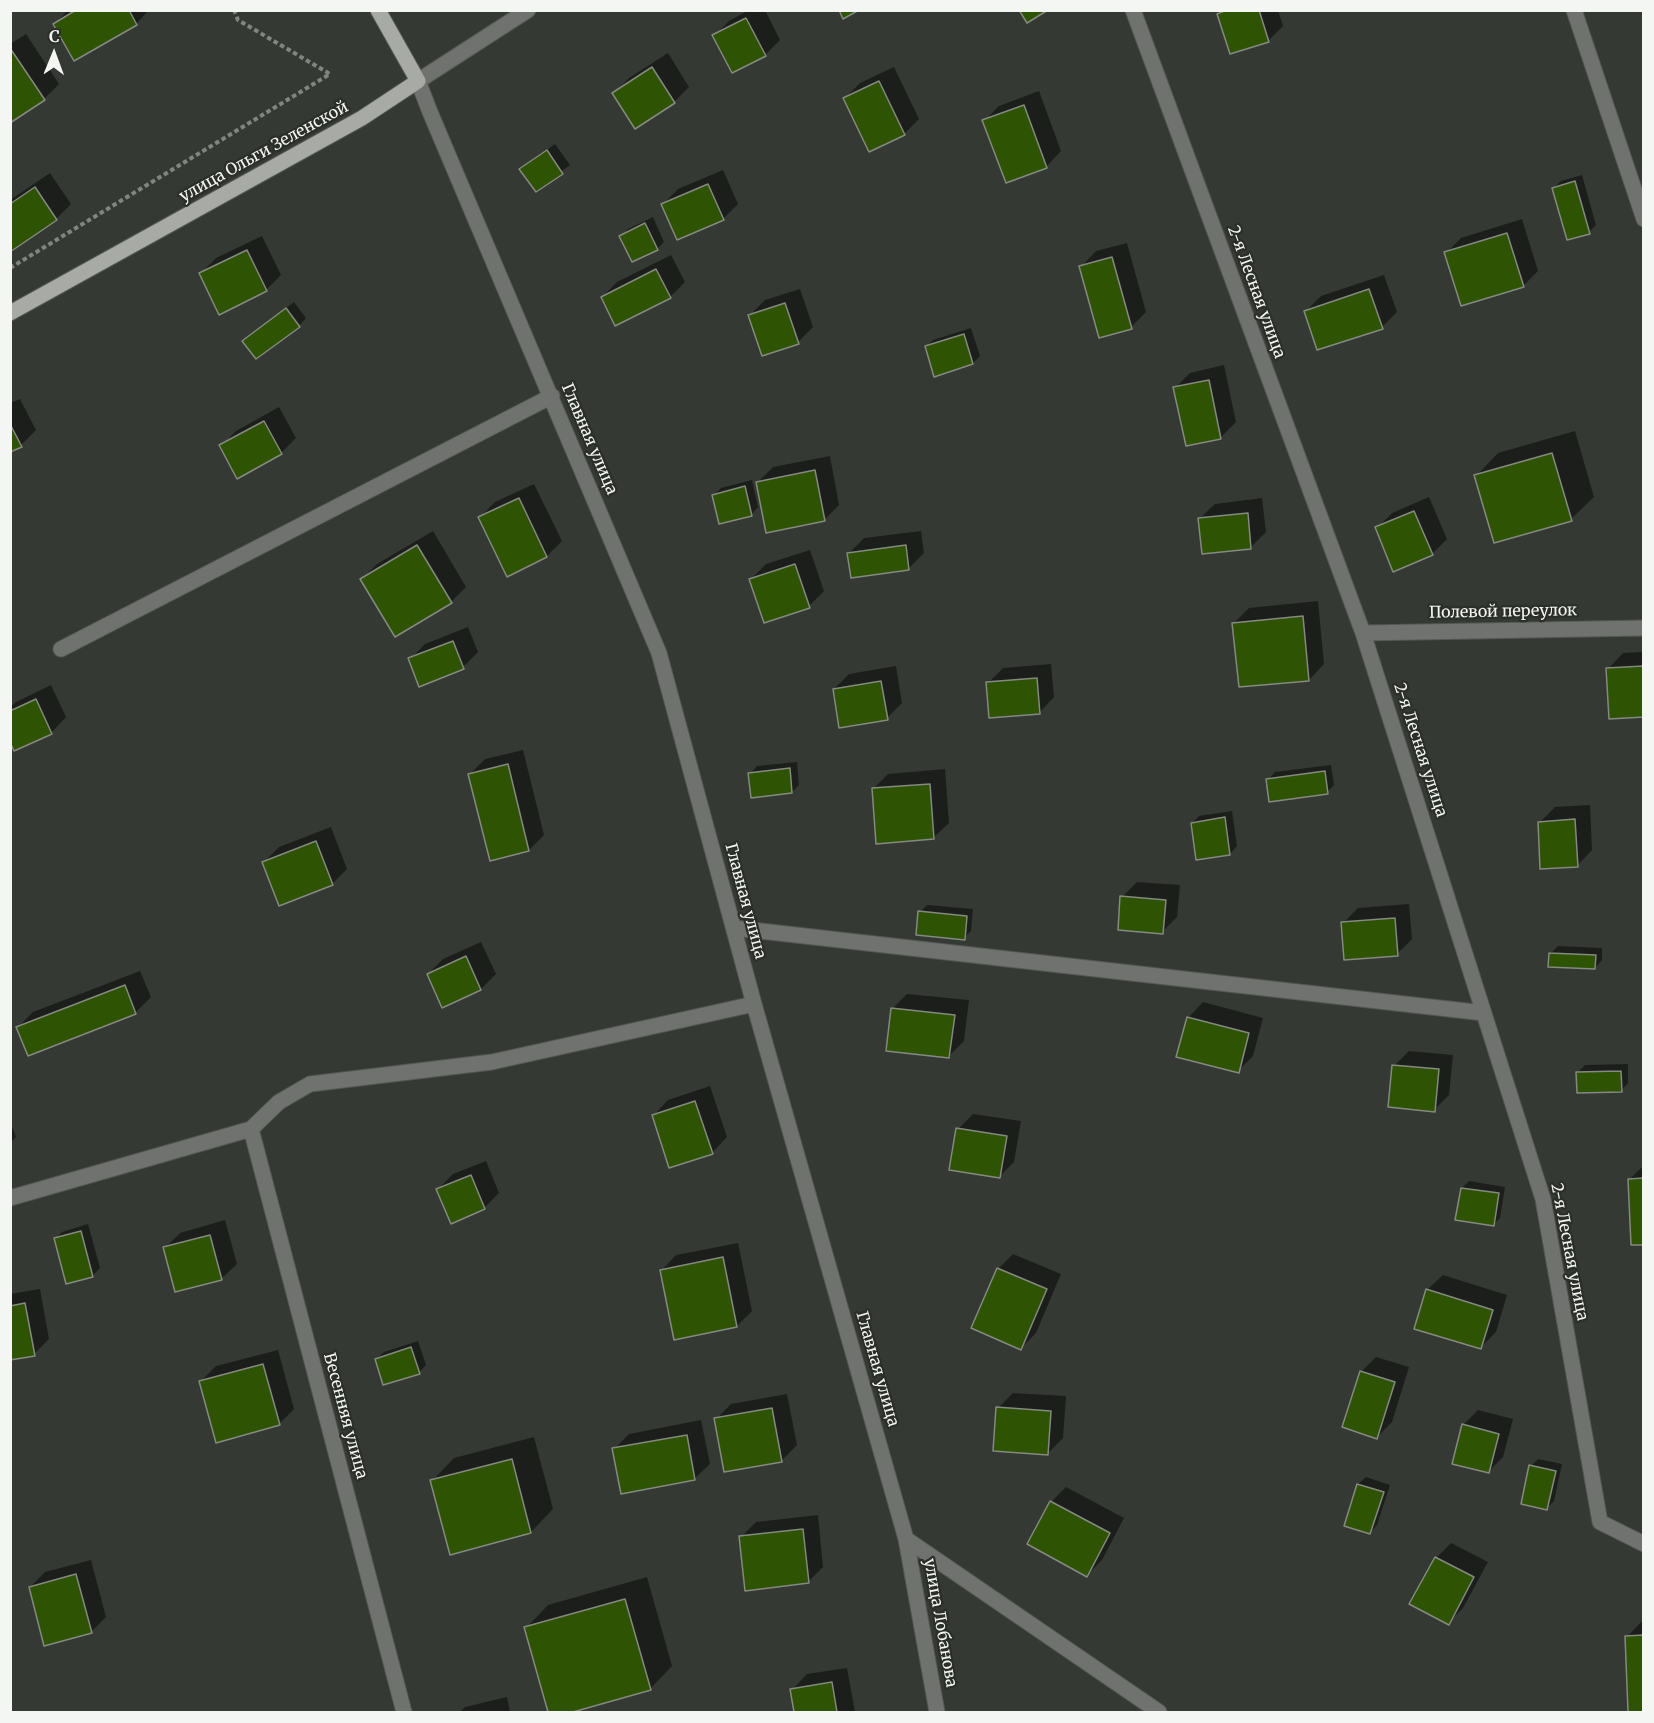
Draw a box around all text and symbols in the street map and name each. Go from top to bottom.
north arrow [24,24,84,84]
text: С [49,26,60,46]
street label: улица Ольги Зеленской [176,98,352,206]
street label: 2-я Лесная улица [1223,223,1289,361]
street label: Главная улица [557,380,621,498]
street label: Полевой переулок [1429,601,1577,623]
street label: 2-я Лесная улица [1389,681,1451,819]
street label: Главная улица [720,841,770,961]
street label: 2-я Лесная улица [1546,1182,1592,1322]
street label: Главная улица [851,1309,903,1429]
street label: Весенняя улица [319,1351,371,1481]
street label: улица Лобанова [919,1557,961,1689]

